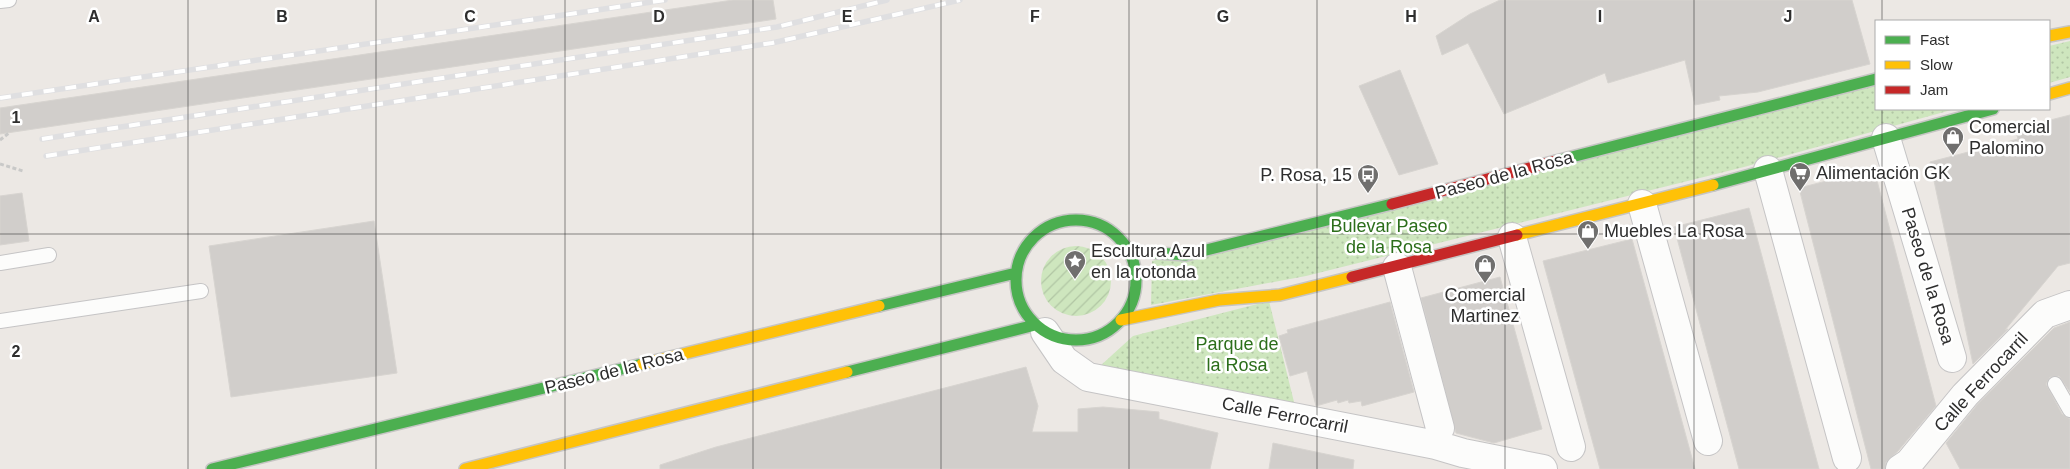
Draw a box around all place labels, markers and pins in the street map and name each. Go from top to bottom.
place label: Comercial Palomino [1969,117,2050,158]
shop icon: Comercial Palomino [1941,125,1965,156]
supermarket icon: Alimentación GK [1788,161,1812,192]
bus stop icon: P. Rosa, 15 [1356,163,1380,194]
place label: Alimentación GK [1816,163,1950,183]
place label: P. Rosa, 15 [1260,165,1352,185]
shop icon: Muebles La Rosa [1576,219,1600,250]
place label: Muebles La Rosa [1604,221,1745,241]
place label: Escultura Azul en la rotonda [1091,241,1205,282]
place icon: Escultura Azul en la rotonda [1063,249,1087,280]
shop icon: Comercial Martinez [1473,253,1497,284]
place label: Comercial Martinez [1444,285,1526,326]

